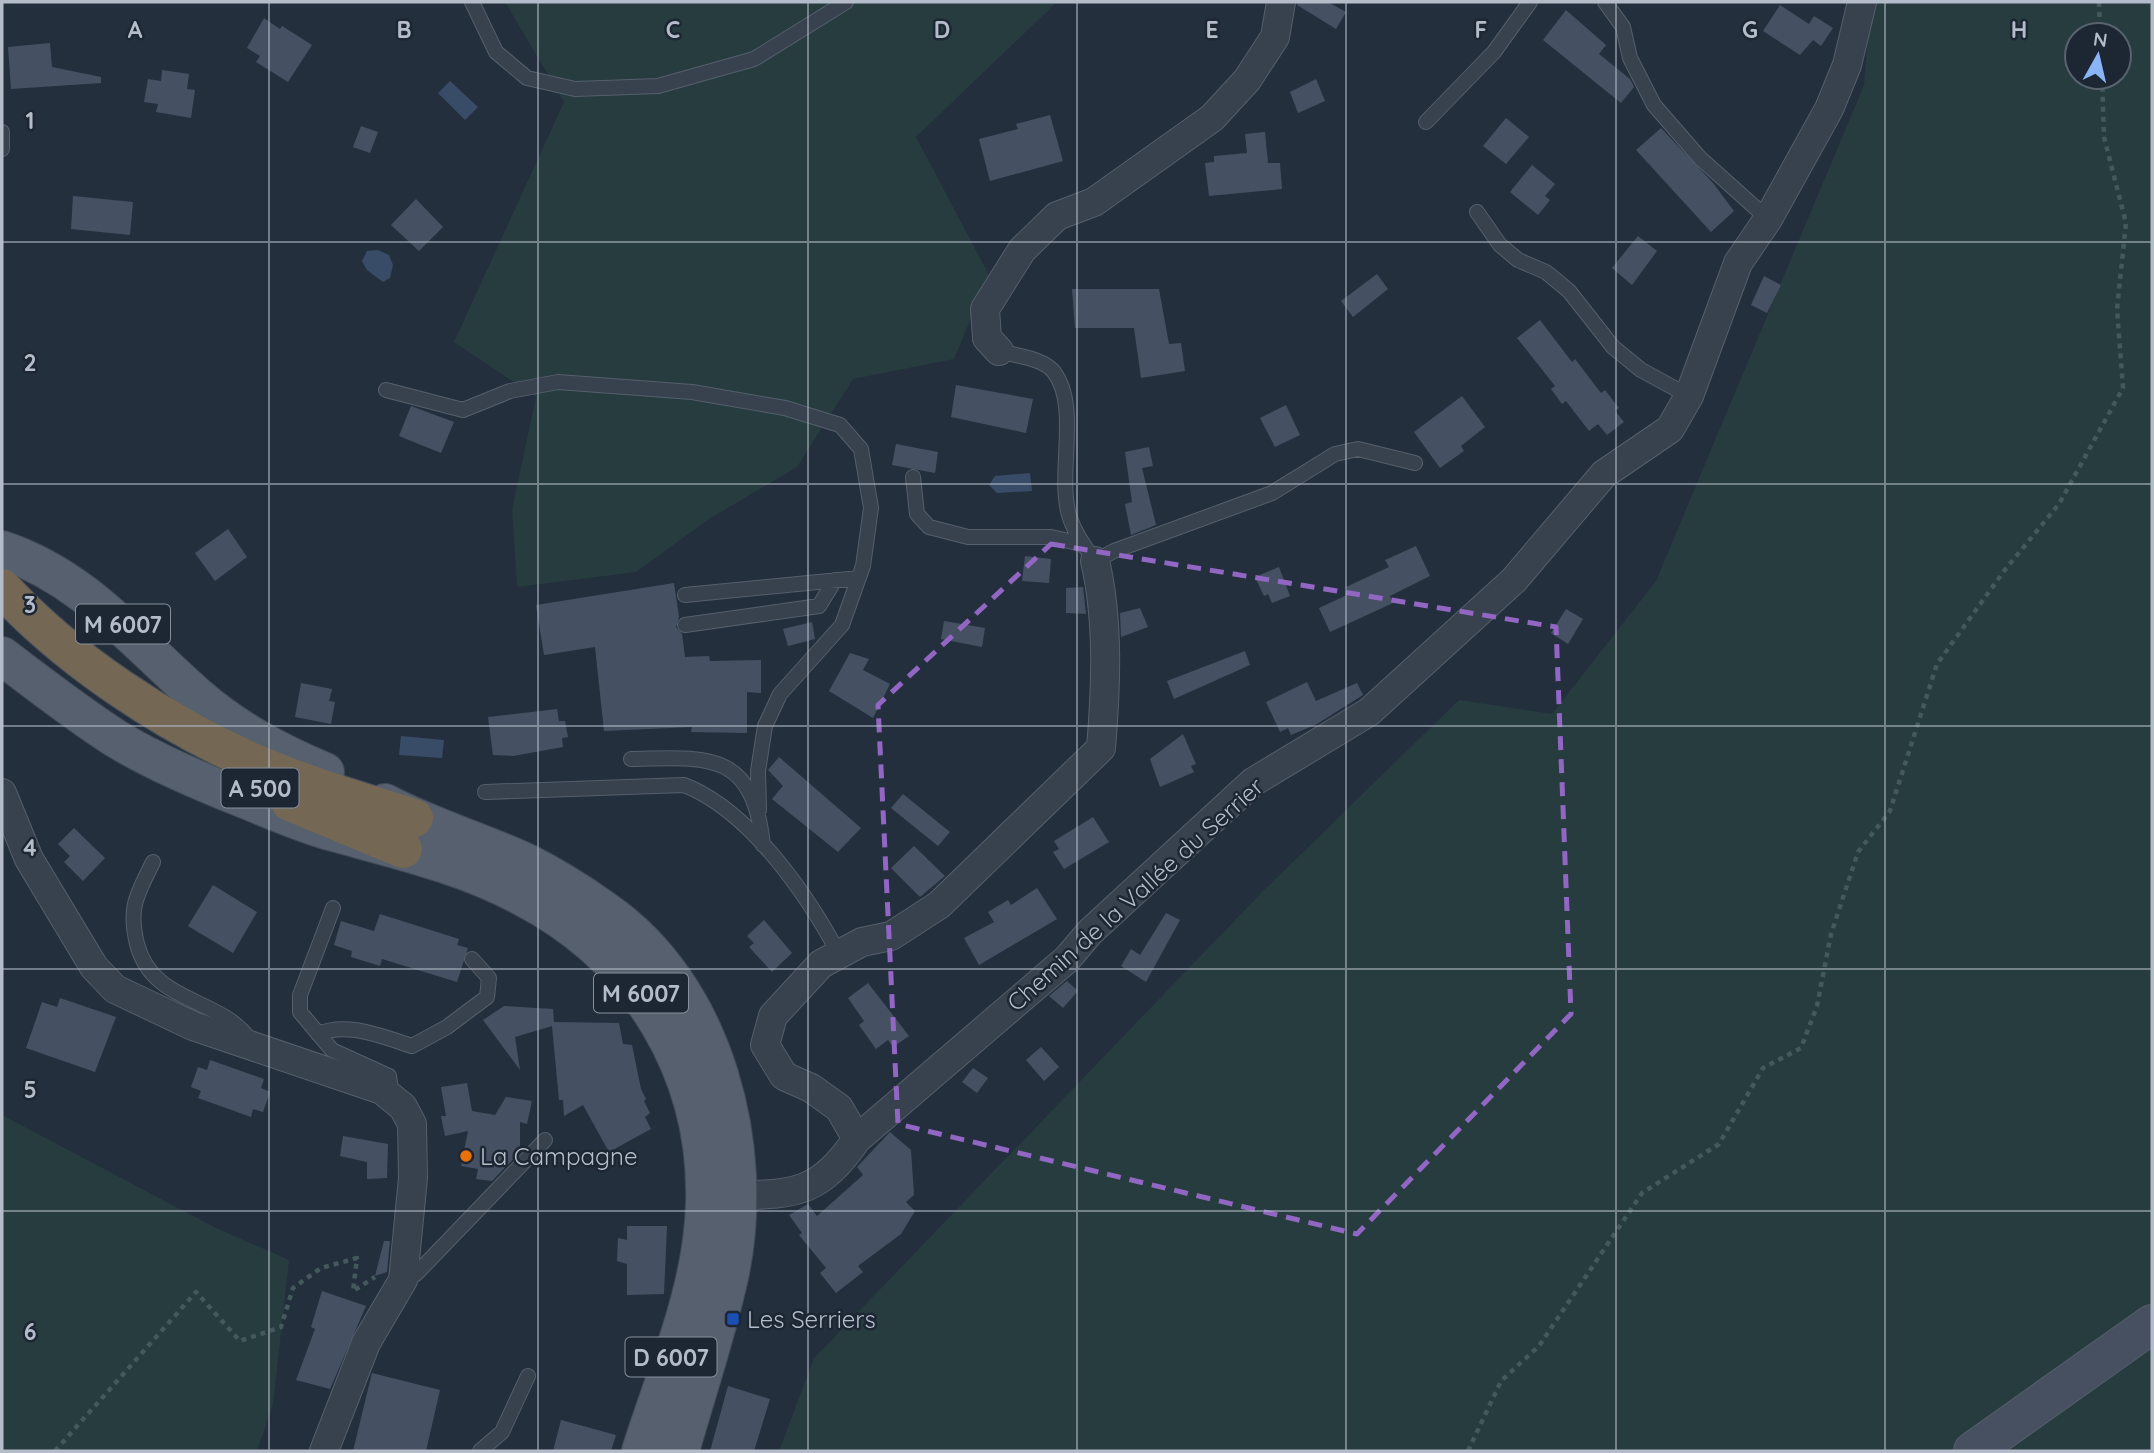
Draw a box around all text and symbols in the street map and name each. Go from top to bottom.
text: A [128,15,143,44]
text: B [396,15,412,44]
text: C [666,15,680,44]
text: D [934,15,950,44]
text: E [1205,15,1219,44]
text: F [1475,15,1487,44]
text: G [1742,15,1758,44]
text: H [2011,15,2027,44]
north arrow [2063,21,2133,91]
text: N [2092,26,2109,52]
text: 1 [26,106,34,135]
text: 2 [23,348,37,377]
text: 3 [24,590,36,619]
road number: M 6007 [76,604,170,644]
road number: A 500 [222,768,298,808]
street label: Chemin de la Vallée du Serrier [1001,771,1269,1017]
text: 4 [23,833,37,862]
road number: M 6007 [594,974,688,1012]
text: 5 [23,1075,37,1104]
place label: La Campagne [480,1141,637,1171]
marker: La Campagne [458,1148,474,1164]
place label: Les Serriers [747,1304,876,1334]
marker: Les Serriers [725,1311,741,1327]
text: 6 [24,1317,36,1346]
road number: D 6007 [626,1338,716,1376]

